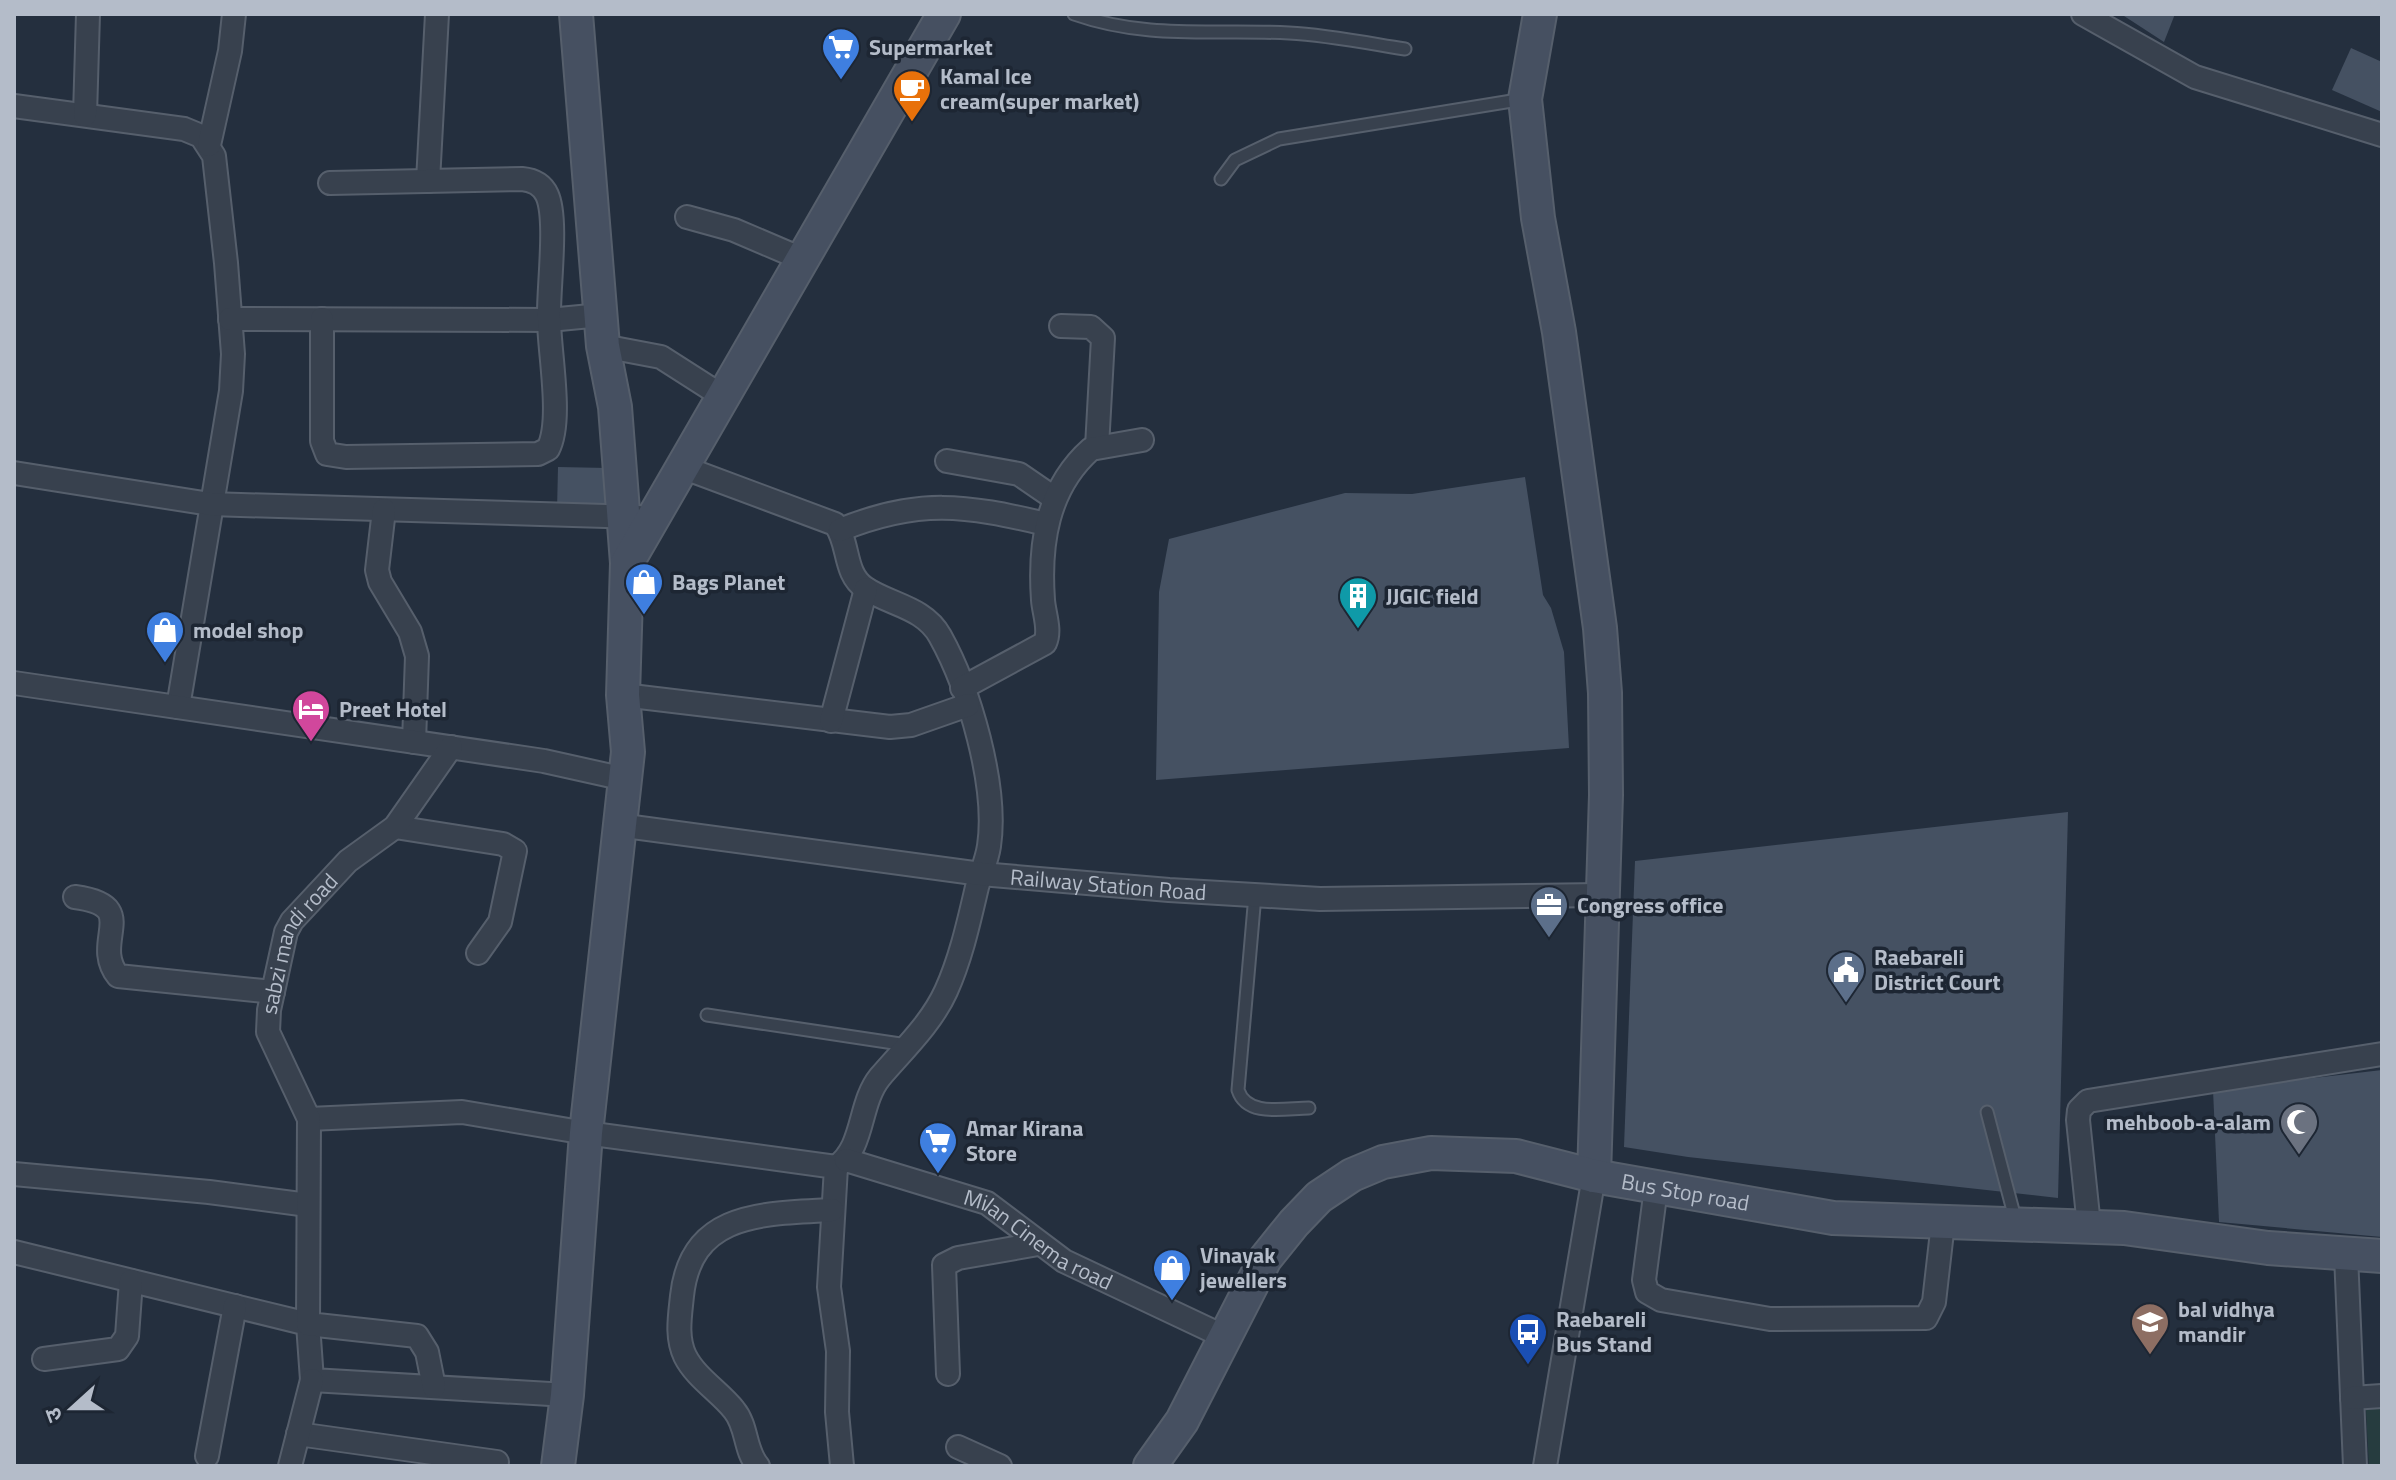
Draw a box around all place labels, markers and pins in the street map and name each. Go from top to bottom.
supermarket icon: Supermarket [820,26,862,81]
place label: Supermarket [869,30,993,64]
place label: Kamal Ice cream(super market) [940,59,1139,118]
cafe icon: Kamal Ice cream(super market) [891,68,933,123]
shop icon: Bags Planet [623,561,665,616]
place label: Bags Planet [672,565,785,599]
building icon: JJGIC field [1337,575,1379,630]
place label: JJGIC field [1386,579,1479,613]
shop icon: model shop [144,609,186,664]
place label: model shop [193,613,303,647]
hotel icon: Preet Hotel [290,688,332,743]
place label: Preet Hotel [339,692,447,726]
office icon: Congress office [1528,884,1570,939]
place label: Congress office [1577,888,1723,922]
place label: Raebareli District Court [1874,940,2000,999]
public building icon: Raebareli District Court [1825,949,1867,1004]
mosque icon: mehboob-a-alam [2278,1101,2320,1156]
place label: mehboob-a-alam [2106,1105,2271,1139]
place label: Amar Kirana Store [966,1111,1084,1170]
supermarket icon: Amar Kirana Store [917,1120,959,1175]
place label: Vinayak jewellers [1199,1238,1287,1297]
shop icon: Vinayak jewellers [1151,1247,1193,1302]
place label: bal vidhya mandir [2178,1292,2275,1351]
school or university icon: bal vidhya mandir [2129,1301,2171,1356]
place label: Raebareli Bus Stand [1556,1302,1652,1361]
bus stop icon: Raebareli Bus Stand [1507,1311,1549,1366]

